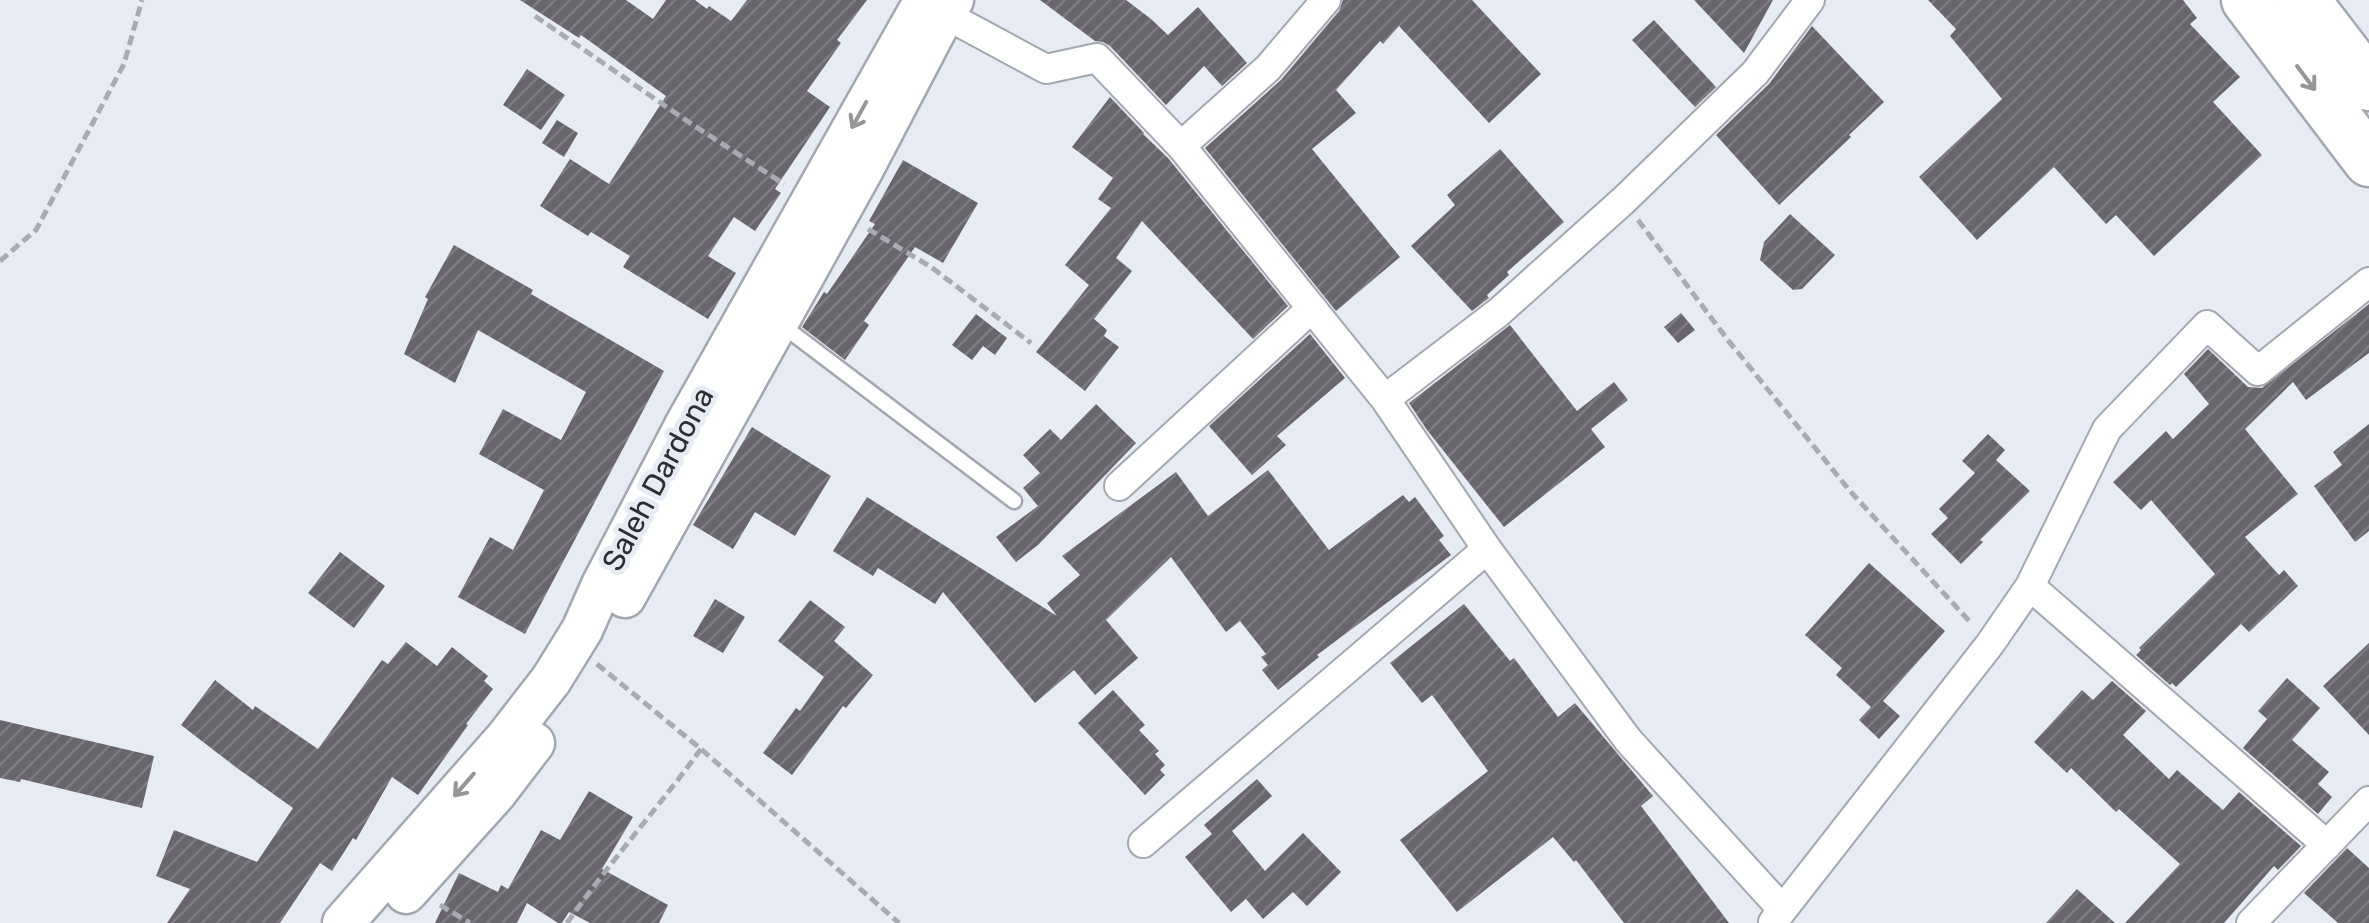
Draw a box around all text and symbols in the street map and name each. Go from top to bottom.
one-way arrow [2295,64,2316,91]
one-way arrow [849,100,869,130]
street label: Saleh Dardona [594,381,722,577]
one-way arrow [453,772,476,797]

